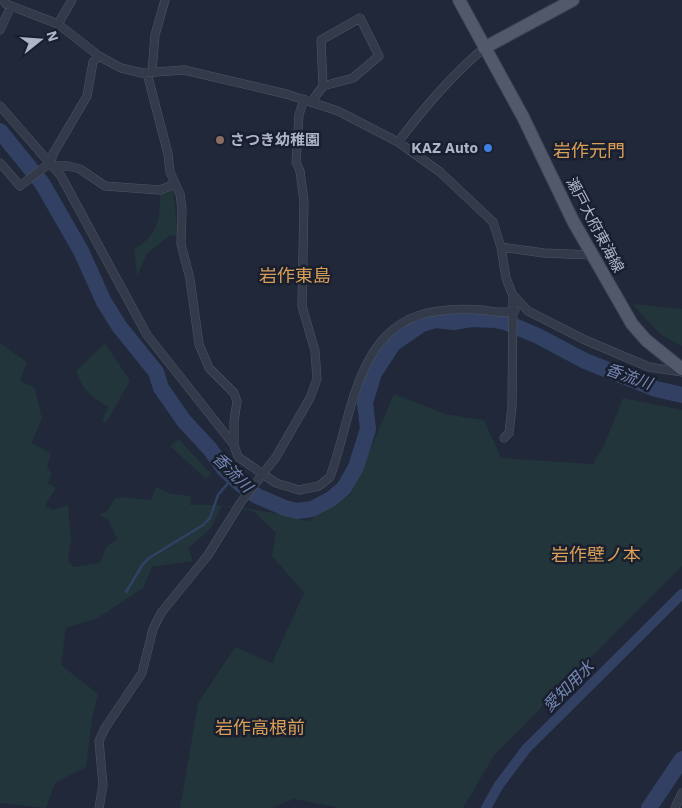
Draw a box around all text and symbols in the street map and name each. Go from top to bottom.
north arrow [15,15,65,65]
text: N [42,29,63,44]
place label: さつき幼稚園 [230,130,320,149]
marker: さつき幼稚園 [214,134,226,146]
place label: KAZ Auto [411,138,478,157]
district label: 岩作元門 [553,139,625,162]
marker: KAZ Auto [482,142,494,154]
street label: 瀬戸大府東海線 [562,174,628,276]
district label: 岩作東島 [259,264,331,287]
water label: 香流川 [603,359,657,394]
water label: 香流川 [209,448,258,497]
district label: 岩作壁ノ本 [551,543,641,566]
water label: 愛知用水 [538,655,599,716]
district label: 岩作高根前 [215,716,305,739]

